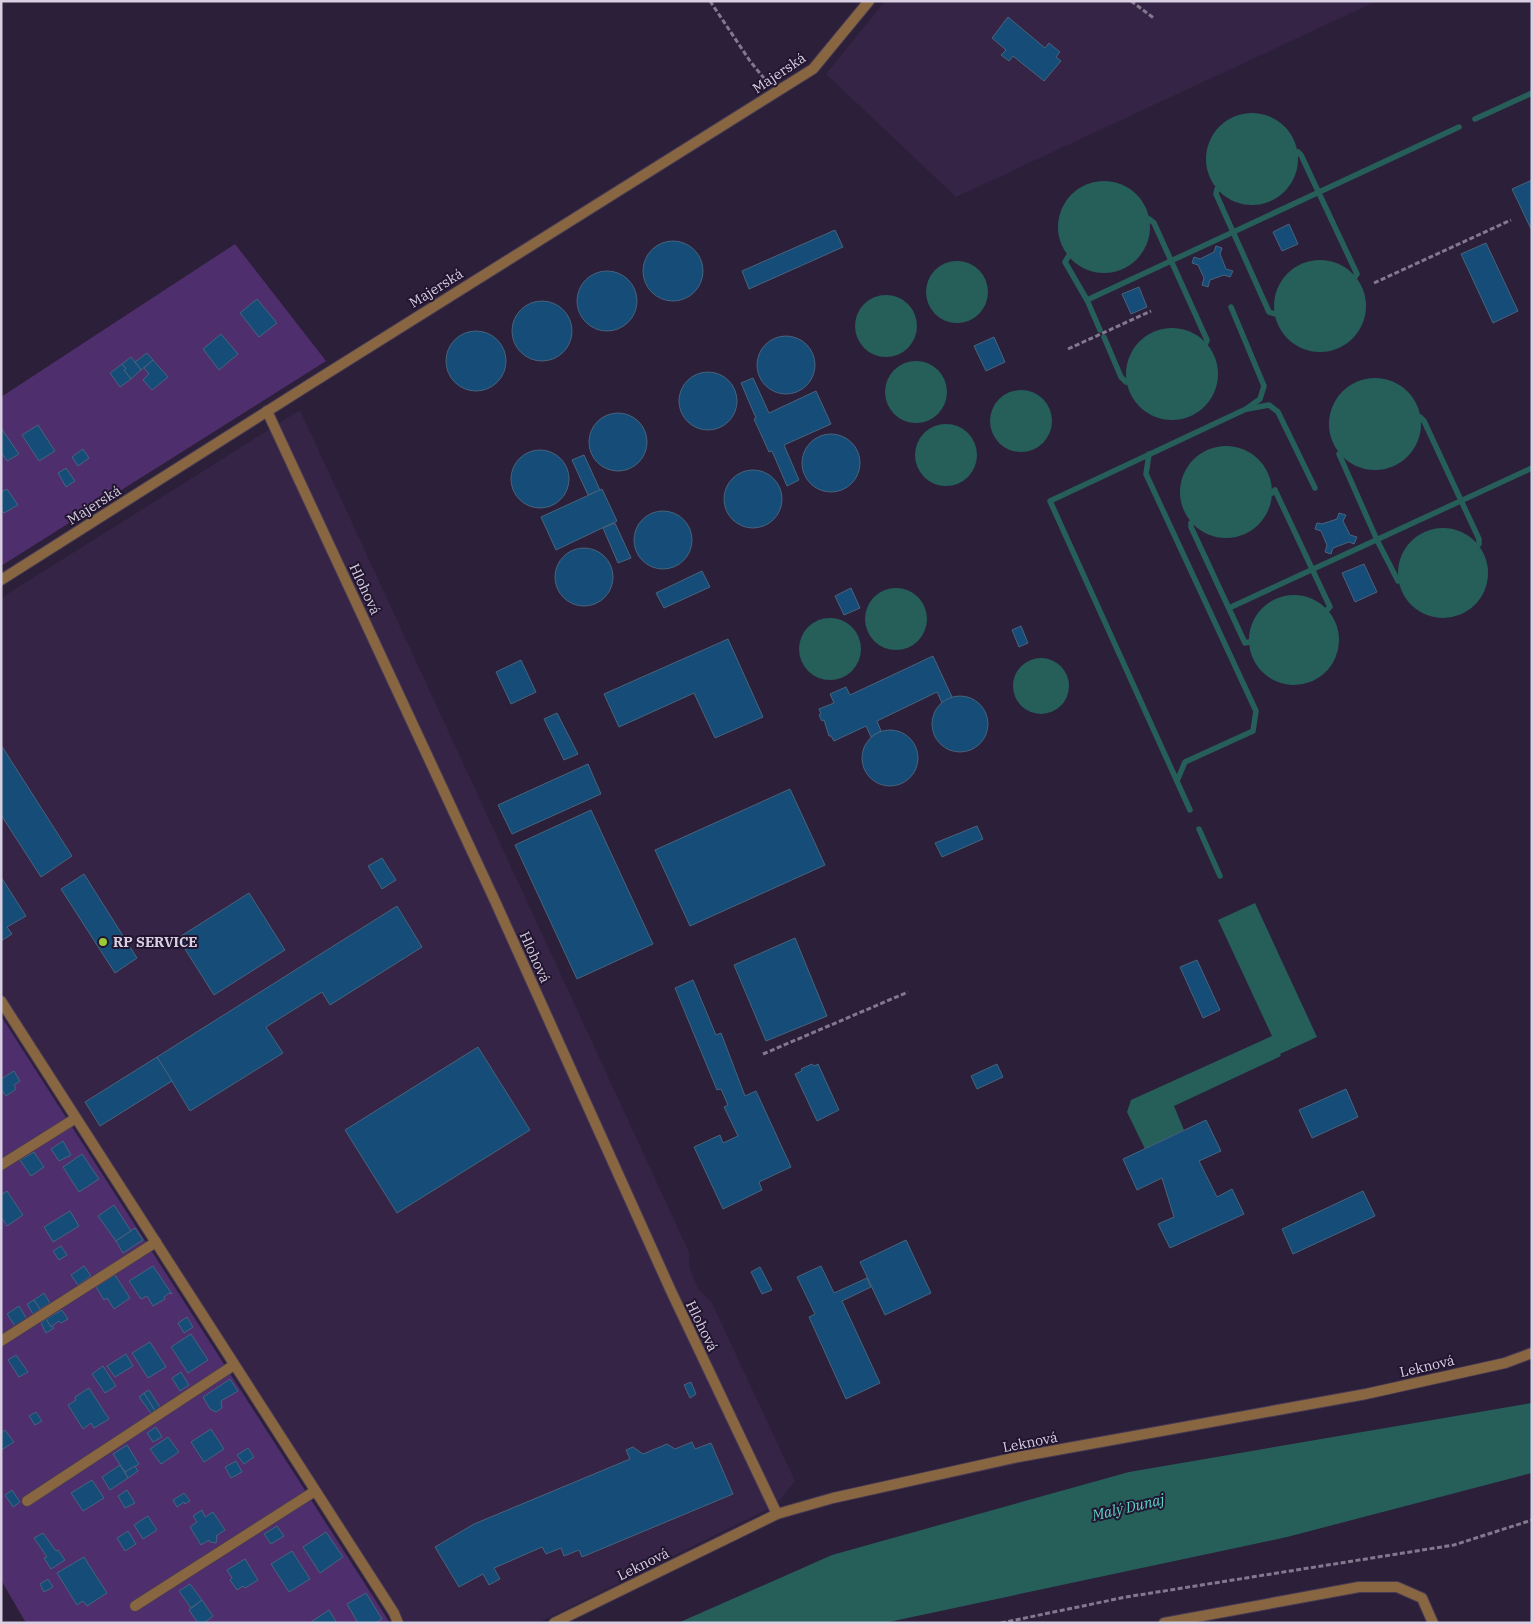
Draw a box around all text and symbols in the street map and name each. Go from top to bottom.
street label: Majerská [749,48,809,97]
street label: Majerská [406,264,467,312]
street label: Majerská [64,481,125,529]
street label: Hlohová [345,560,385,618]
street label: Hlohová [516,928,554,986]
place label: RP SERVICE [113,933,198,951]
marker: RP SERVICE [97,936,109,948]
street label: Hlohová [682,1298,722,1355]
street label: Leknová [1398,1351,1456,1381]
street label: Leknová [1001,1428,1059,1456]
water label: Malý Dunaj [1089,1489,1167,1525]
street label: Leknová [614,1544,672,1584]

